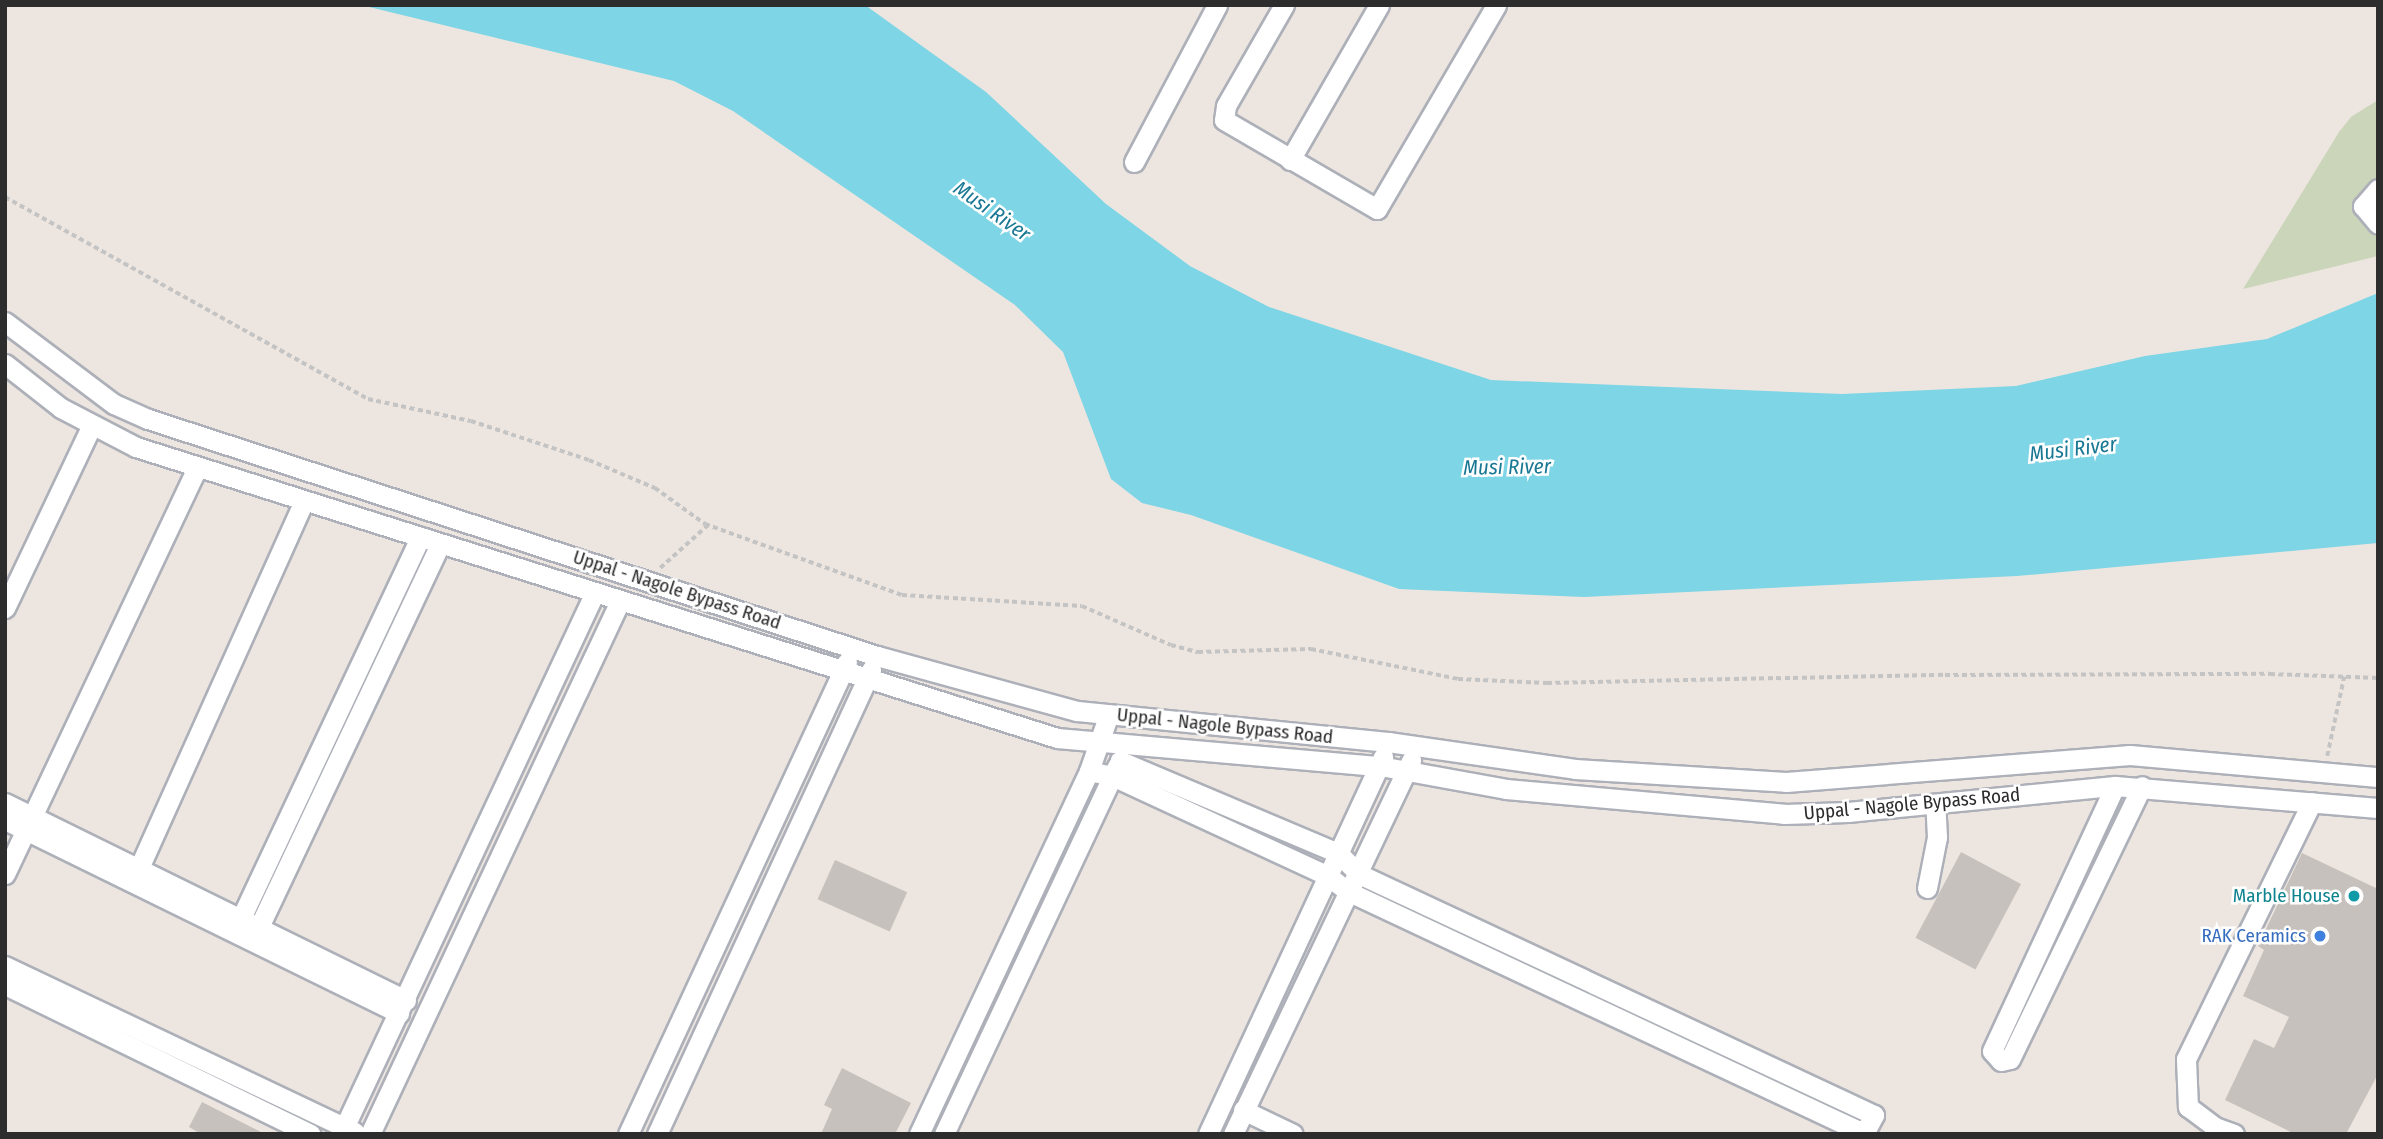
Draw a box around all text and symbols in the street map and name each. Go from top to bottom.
water label: Musi River [949,175,1035,247]
water label: Musi River [2028,431,2118,467]
water label: Musi River [1463,454,1551,480]
street label: Uppal - Nagole Bypass Road [570,546,784,634]
street label: Uppal - Nagole Bypass Road [1116,703,1334,749]
street label: Uppal - Nagole Bypass Road [1803,783,2021,825]
place label: Marble House [2233,885,2340,907]
marker: Marble House [2346,888,2362,904]
place label: RAK Ceramics [2201,925,2306,947]
marker: RAK Ceramics [2312,928,2328,944]

